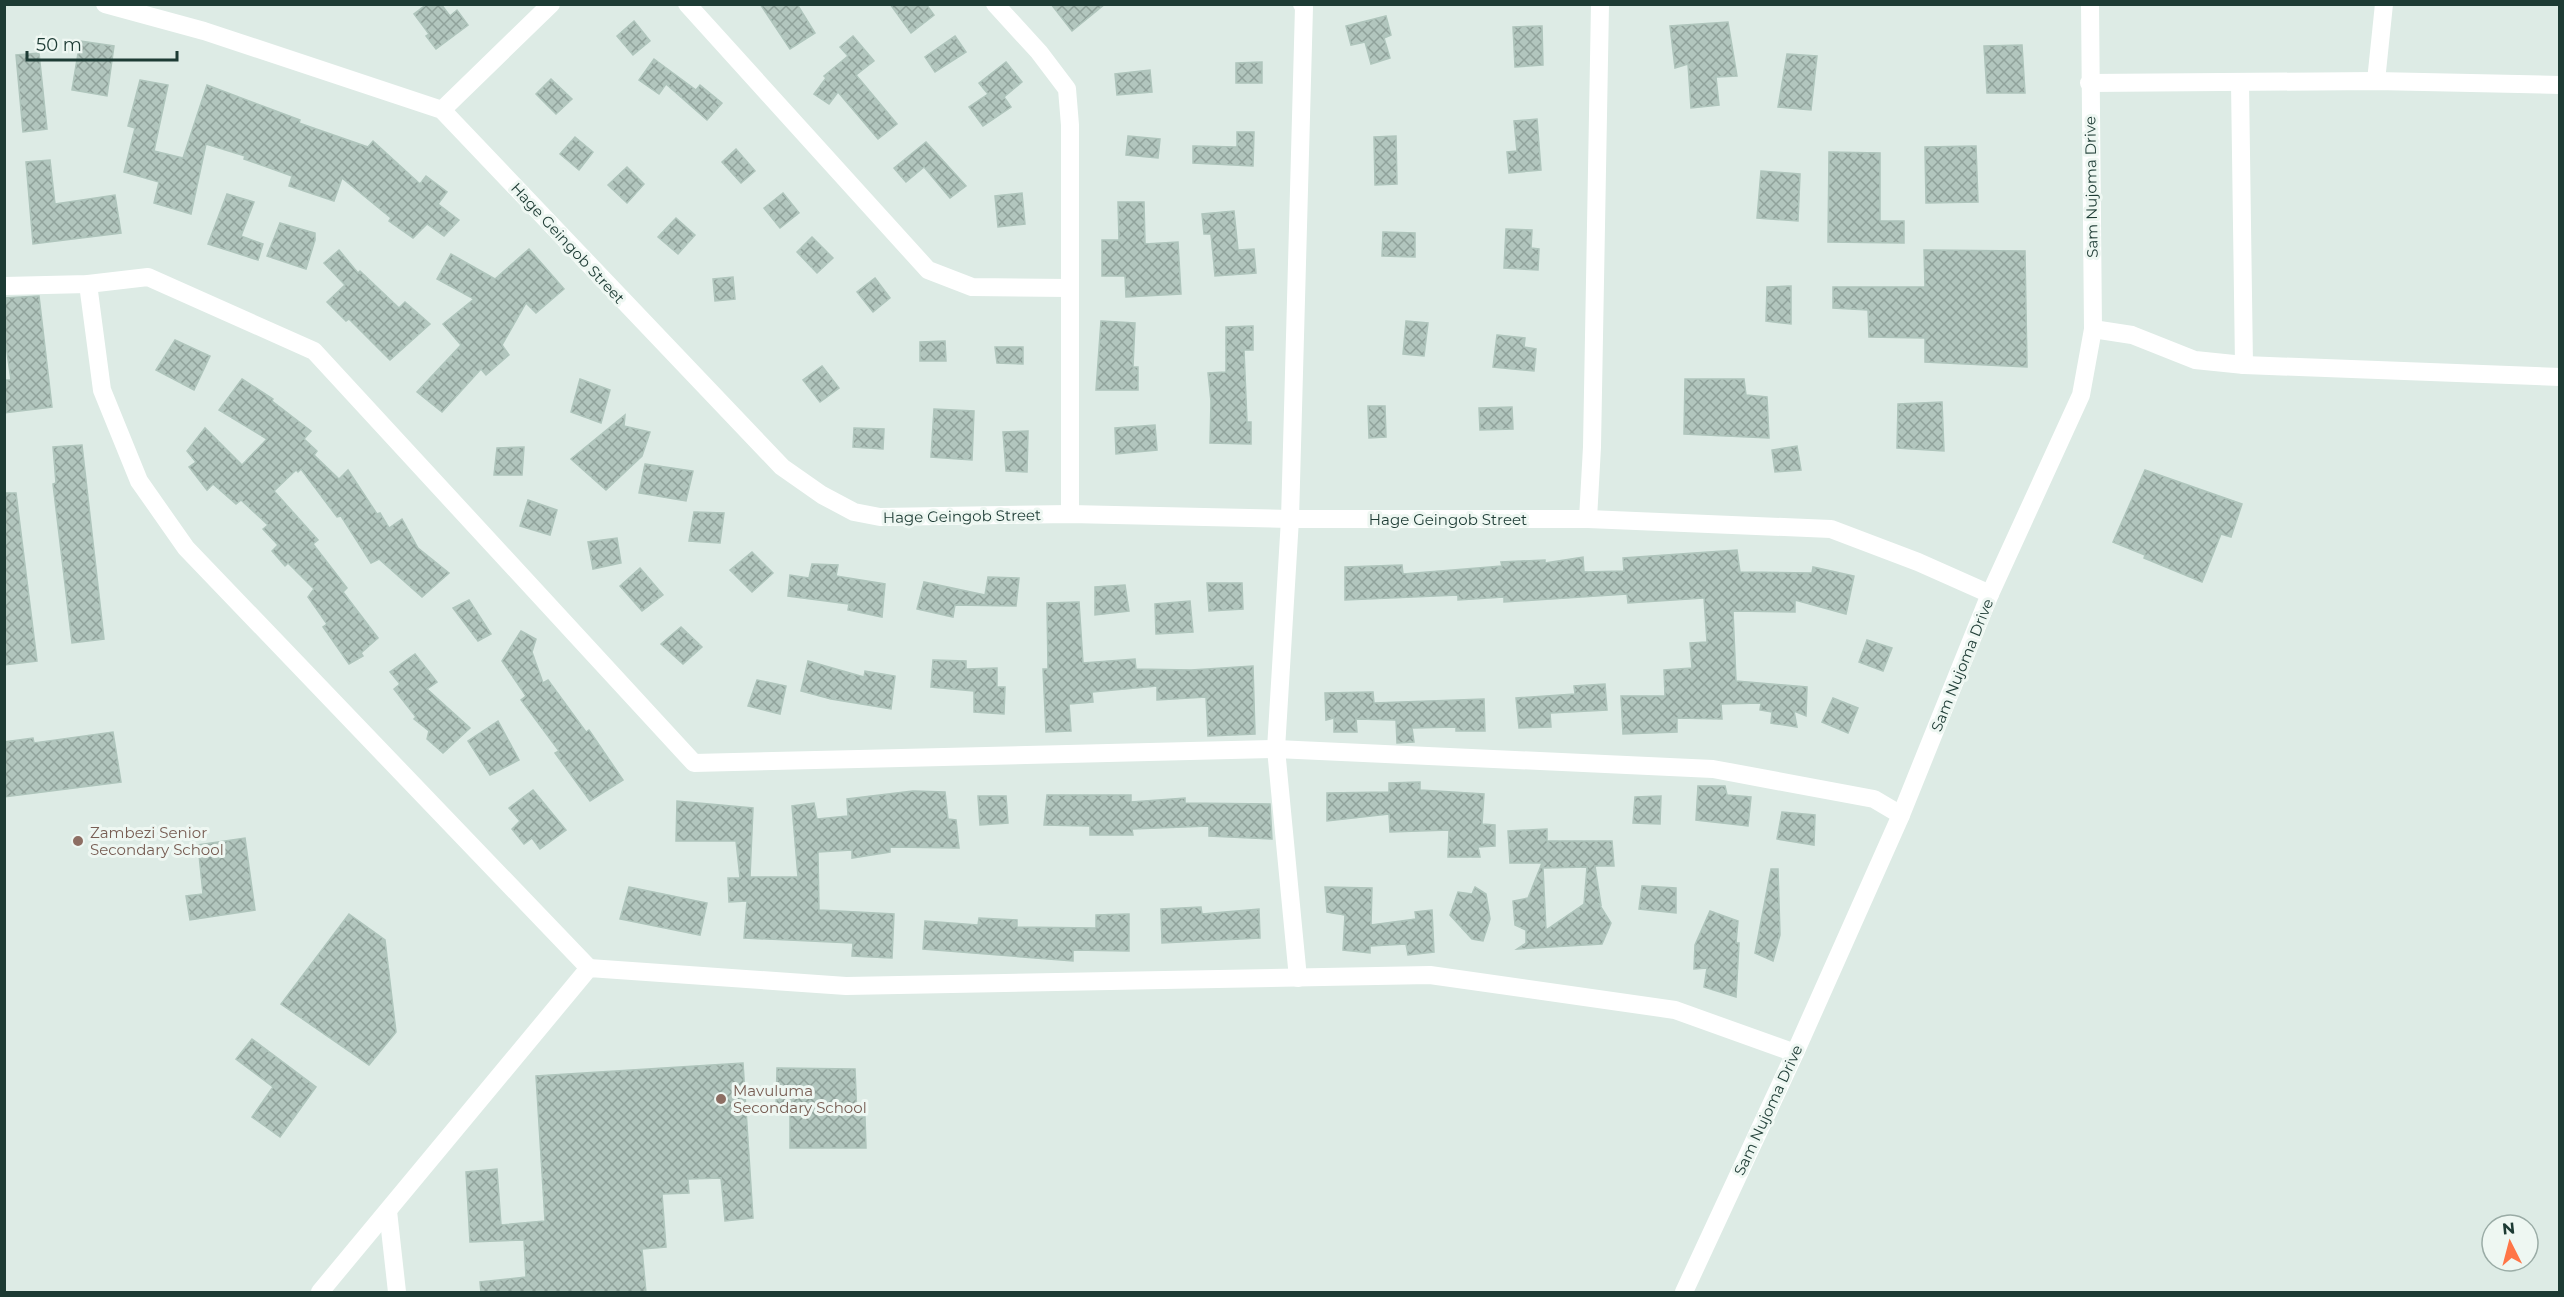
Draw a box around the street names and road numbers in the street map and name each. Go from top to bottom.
street label: Sam Nujoma Drive [2080,116,2102,258]
street label: Hage Geingob Street [507,179,629,307]
street label: Hage Geingob Street [883,505,1041,527]
street label: Hage Geingob Street [1369,510,1527,529]
street label: Sam Nujoma Drive [1927,596,1997,734]
street label: Sam Nujoma Drive [1729,1042,1807,1178]

